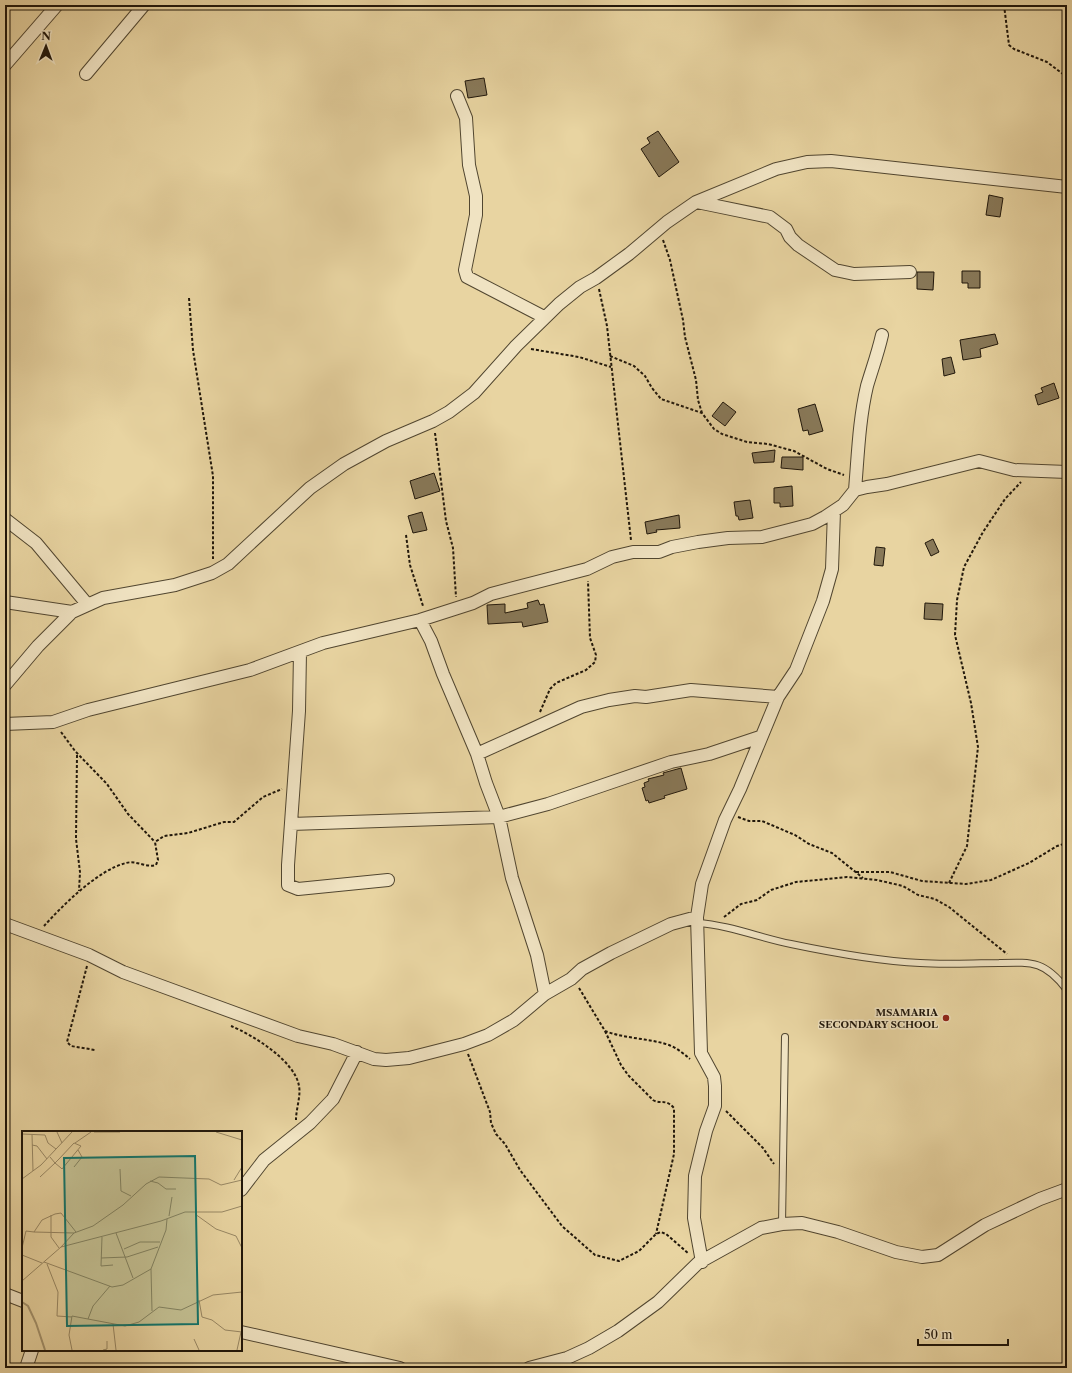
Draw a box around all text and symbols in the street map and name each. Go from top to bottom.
north arrow [26,26,66,66]
text: N [41,29,52,43]
place label: MSAMARIA SECONDARY SCHOOL [819,1006,938,1031]
marker: MSAMARIA SECONDARY SCHOOL [941,1013,951,1023]
inset map [22,1131,242,1351]
scale bar [918,1321,1008,1347]
text: 50 m [924,1327,953,1342]

